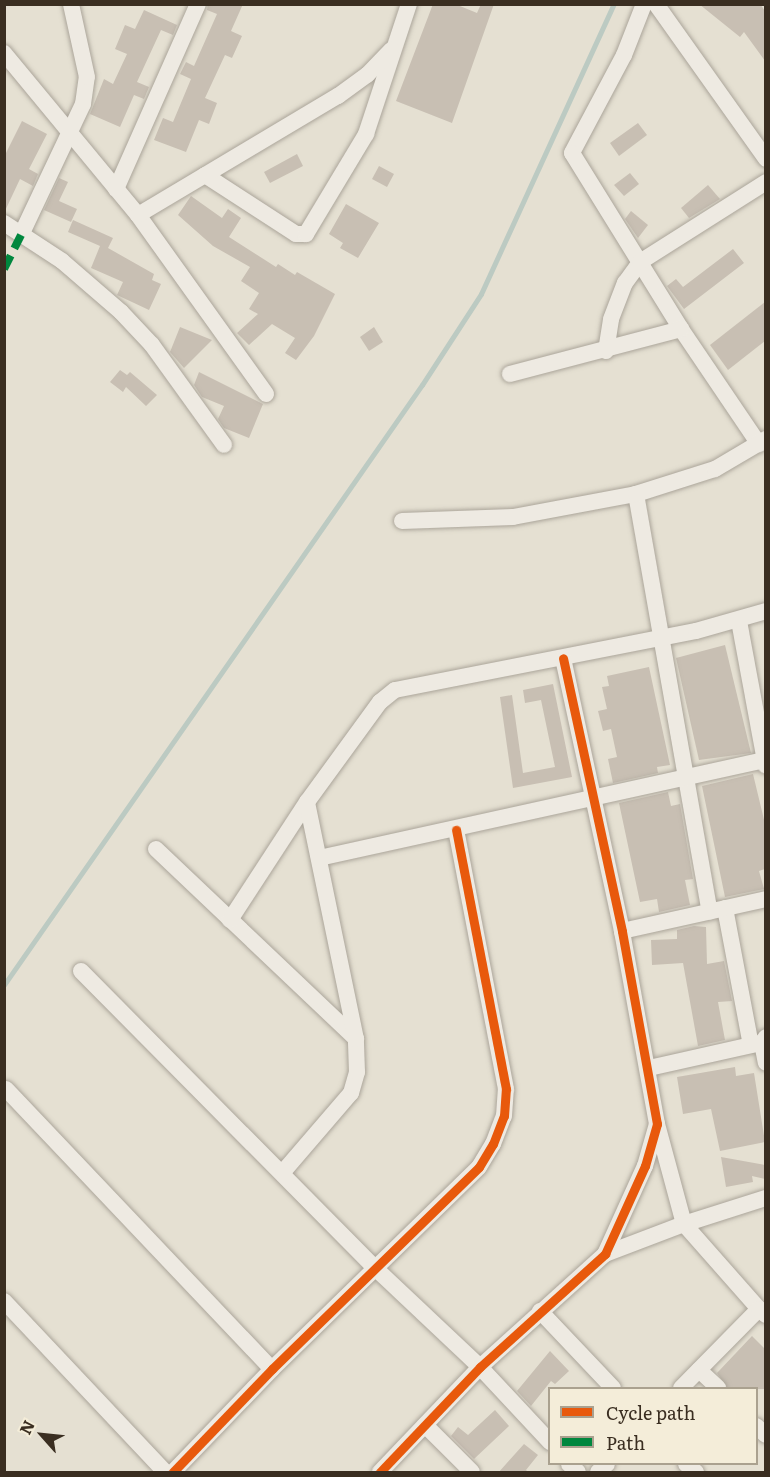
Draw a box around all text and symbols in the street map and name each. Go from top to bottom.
legend [548,1387,758,1465]
text: Cycle path [606,1399,695,1426]
north arrow [12,1405,72,1465]
text: N [12,1415,40,1438]
text: Path [606,1429,645,1456]

